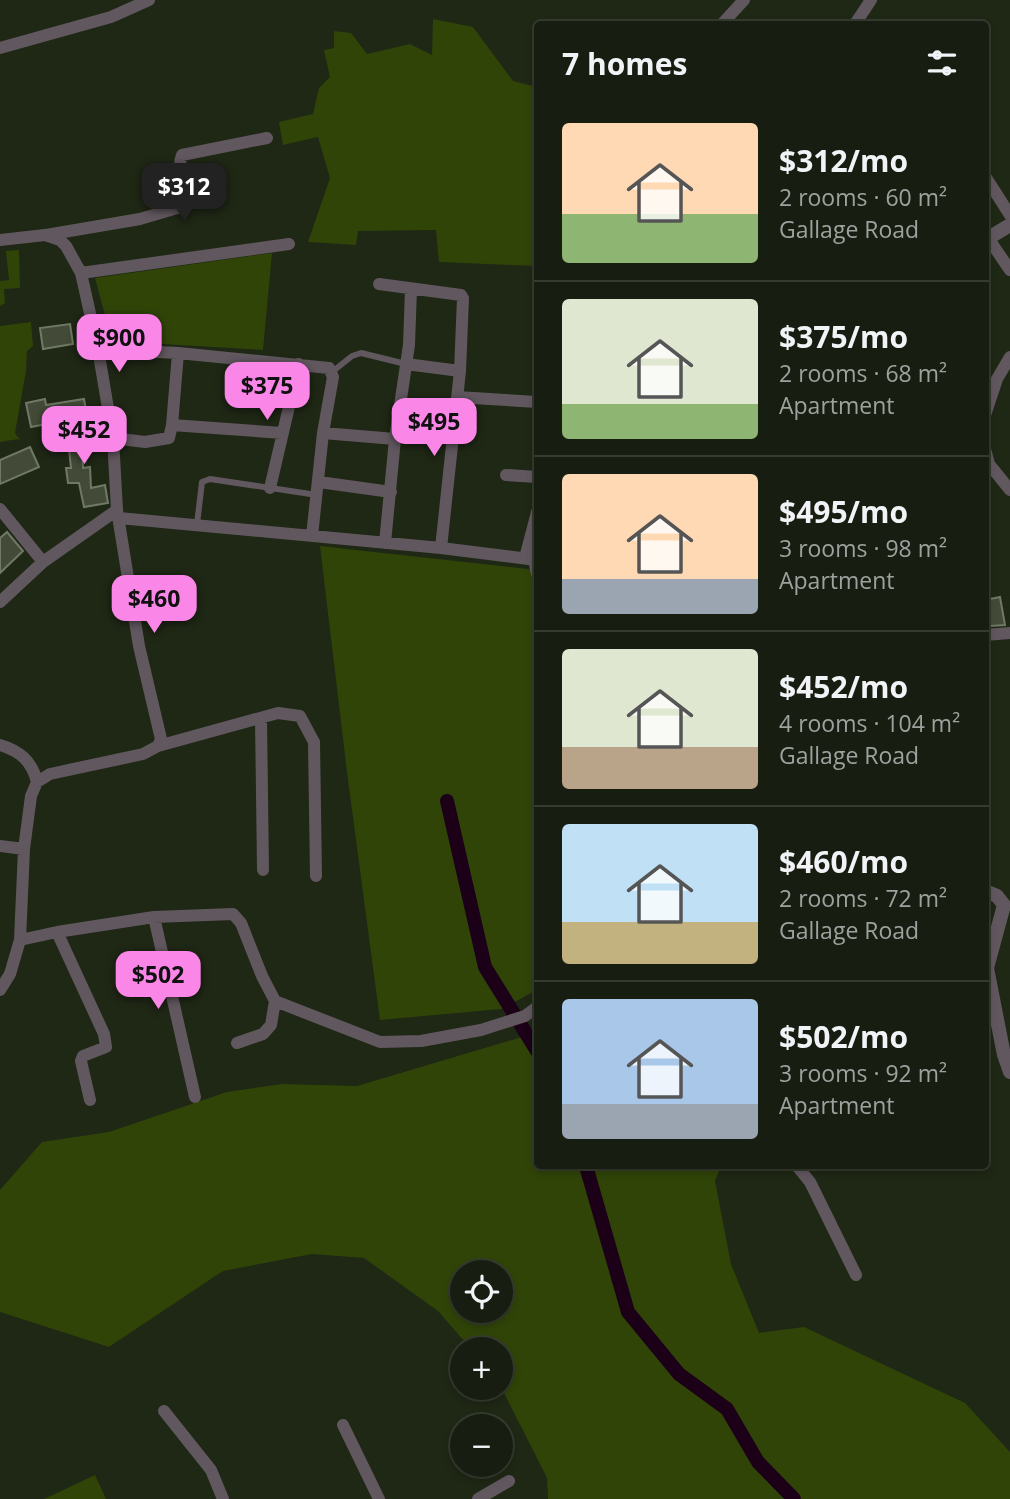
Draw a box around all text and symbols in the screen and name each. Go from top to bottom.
text: 7 homes [562,43,687,84]
icon: filters [923,44,961,82]
text: $312/mo [779,140,908,181]
icon: home [618,151,702,235]
pin: $312 [143,164,225,223]
text: $312 [158,170,210,202]
text: 2 rooms · 60 m² [779,181,947,213]
text: Gallage Road [779,213,919,245]
pin: $900 [78,314,160,374]
text: $375/mo [779,316,908,357]
text: $900 [93,321,145,353]
icon: home [618,327,702,411]
text: 2 rooms · 68 m² [779,357,947,389]
pin: $375 [226,362,308,422]
text: $375 [241,369,293,401]
text: Apartment [779,389,895,421]
pin: $495 [393,398,475,458]
text: $495 [408,405,460,437]
pin: $452 [43,406,125,466]
text: $452 [58,413,110,445]
text: $495/mo [779,491,908,532]
icon: home [618,502,702,586]
text: 3 rooms · 98 m² [779,532,947,564]
text: Apartment [779,564,895,596]
pin: $460 [113,576,195,635]
text: $460 [128,582,180,614]
text: $452/mo [779,666,908,707]
icon: home [618,677,702,761]
text: 4 rooms · 104 m² [779,707,960,739]
text: Gallage Road [779,739,919,771]
text: $460/mo [779,841,908,882]
icon: home [618,852,702,936]
text: 2 rooms · 72 m² [779,882,947,914]
text: Gallage Road [779,914,919,946]
pin: $502 [117,951,199,1011]
text: $502 [132,958,184,990]
text: $502/mo [779,1016,908,1057]
icon: home [618,1027,702,1111]
text: 3 rooms · 92 m² [779,1057,947,1089]
text: Apartment [779,1089,895,1121]
map controls [450,1260,513,1477]
button: locate [450,1260,513,1323]
button: + [450,1337,513,1400]
button: − [450,1414,513,1477]

